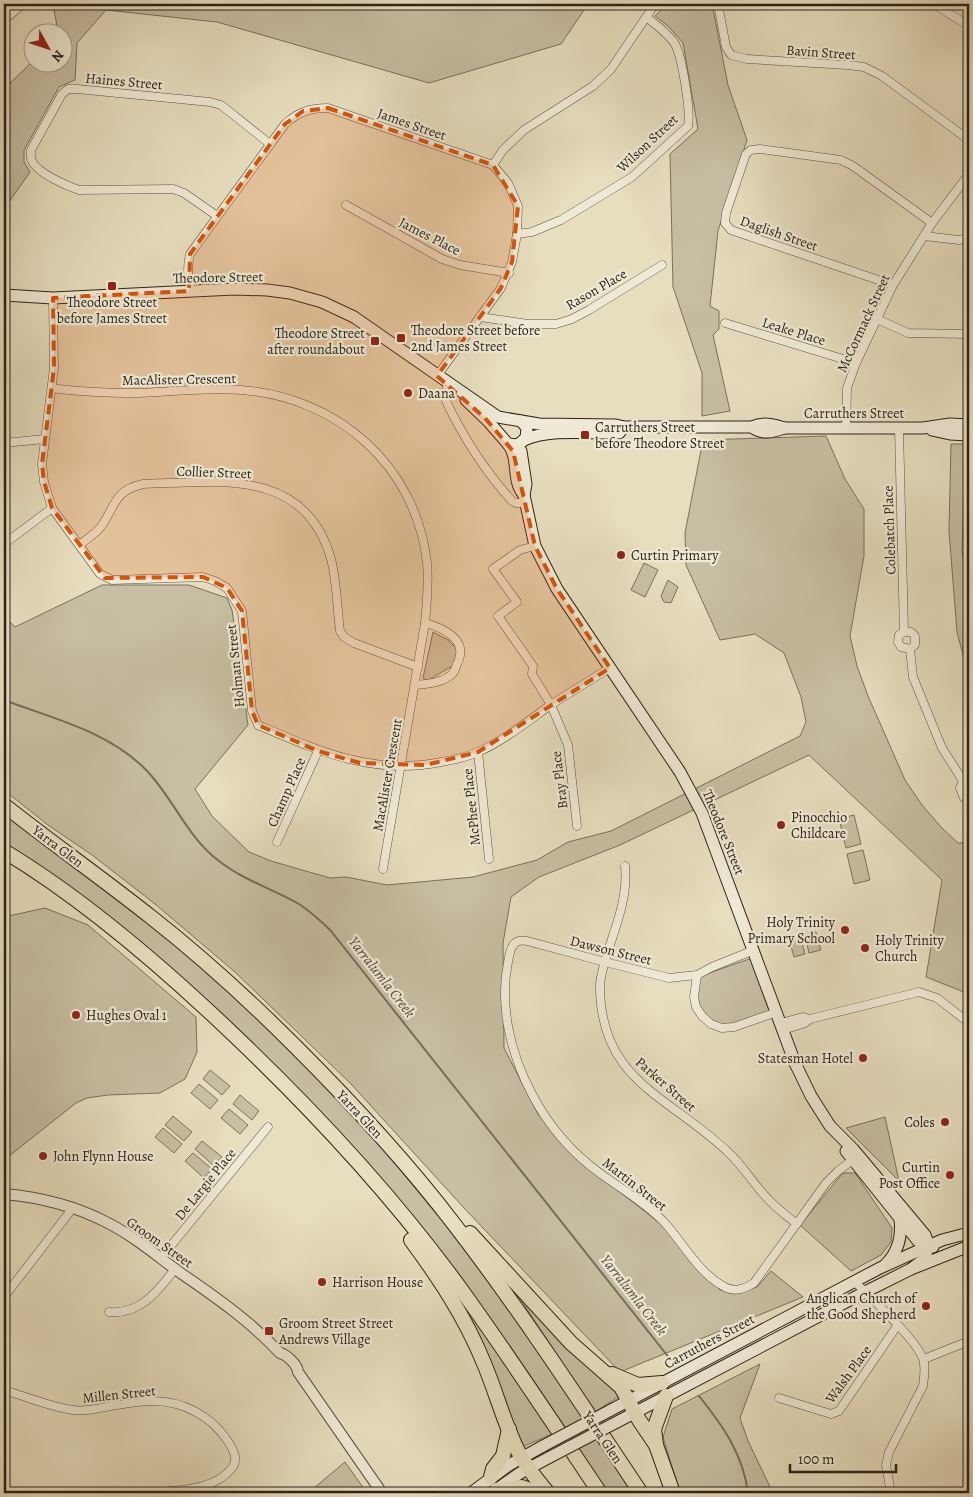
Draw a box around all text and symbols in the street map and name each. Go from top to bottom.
north arrow [22,22,72,72]
street label: Bavin Street [786,41,857,64]
text: N [47,46,68,66]
street label: Haines Street [85,69,164,94]
street label: James Street [375,104,449,145]
street label: Wilson Street [612,110,682,177]
street label: Daglish Street [737,211,821,256]
street label: James Place [396,213,464,260]
street label: Rason Place [562,264,630,315]
street label: Theodore Street [173,267,264,288]
street label: McCormack Street [832,271,895,376]
marker: Theodore Street before James Street [106,280,118,292]
place label: Theodore Street before James Street [57,293,168,328]
street label: Leake Place [760,313,828,350]
place label: Theodore Street before 2nd James Street [411,321,540,356]
place label: Theodore Street after roundabout [267,324,365,359]
marker: Theodore Street before 2nd James Street [395,332,407,344]
marker: Theodore Street after roundabout [369,335,381,347]
street label: MacAlister Crescent [122,369,237,390]
place label: Daana [418,384,456,403]
marker: Daana [402,387,414,399]
street label: Carruthers Street [804,404,904,423]
place label: Carruthers Street before Theodore Street [595,418,725,453]
marker: Carruthers Street before Theodore Street [579,429,591,441]
street label: Collier Street [176,462,252,483]
street label: Colebatch Place [878,485,901,575]
place label: Curtin Primary [631,546,719,565]
marker: Curtin Primary [615,549,627,561]
street label: Holman Street [222,623,249,709]
street label: MacAlister Crescent [368,717,407,833]
street label: Bray Place [547,750,572,810]
street label: Champ Place [263,754,310,830]
street label: McPhee Place [458,768,485,846]
street label: Theodore Street [698,787,749,878]
place label: Pinocchio Childcare [791,808,847,843]
marker: Pinocchio Childcare [775,819,787,831]
street label: Yarra Glen [27,820,87,872]
place label: Holy Trinity Primary School [747,913,836,948]
marker: Holy Trinity Primary School [839,924,851,936]
street label: Dawson Street [568,931,654,970]
place label: Holy Trinity Church [875,931,944,966]
water label: Yarralumla Creek [344,932,420,1022]
marker: Holy Trinity Church [859,942,871,954]
place label: Hughes Oval 1 [86,1006,167,1025]
marker: Hughes Oval 1 [70,1009,82,1021]
place label: Statesman Hotel [758,1049,854,1068]
marker: Statesman Hotel [857,1052,869,1064]
street label: Parker Street [631,1053,700,1116]
street label: Yarra Glen [332,1085,387,1143]
place label: Coles [904,1113,935,1132]
marker: Coles [939,1116,951,1128]
street label: De Largie Place [170,1144,240,1224]
place label: John Flynn House [53,1147,154,1166]
marker: John Flynn House [37,1150,49,1162]
street label: Martin Street [598,1153,671,1216]
place label: Curtin Post Office [879,1158,940,1193]
marker: Curtin Post Office [944,1169,956,1181]
street label: Groom Street [123,1213,197,1273]
water label: Yarralumla Creek [596,1250,672,1340]
place label: Harrison House [332,1273,423,1292]
marker: Harrison House [316,1276,328,1288]
place label: Anglican Church of the Good Shepherd [805,1289,918,1324]
marker: Anglican Church of the Good Shepherd [920,1300,932,1312]
street label: Carruthers Street [661,1309,758,1373]
place label: Groom Street Street Andrews Village [278,1314,394,1349]
marker: Groom Street Street Andrews Village [263,1325,275,1337]
street label: Walsh Place [820,1341,876,1408]
street label: Millen Street [81,1381,157,1408]
street label: Yarra Glen [577,1406,627,1468]
scale bar [790,1442,897,1474]
text: 100 m [798,1449,835,1469]

